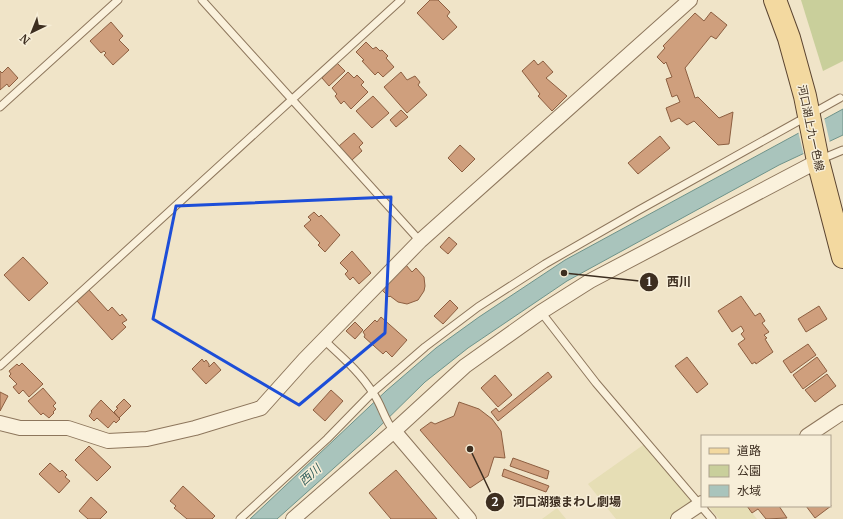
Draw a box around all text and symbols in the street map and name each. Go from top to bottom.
north arrow [12,12,52,52]
text: N [17,31,33,47]
street label: 河口湖上九一色線 [795,84,827,172]
callout: 西川 [639,270,699,294]
text: 1 [646,274,652,289]
text: 西川 [667,274,691,289]
legend [701,435,831,507]
text: 道路 [737,443,761,458]
water label: 西川 [296,460,325,488]
text: 公園 [737,463,761,478]
text: 水域 [737,483,761,498]
callout: 河口湖猿まわし劇場 [485,490,629,514]
text: 2 [491,494,499,509]
text: 河口湖猿まわし劇場 [513,494,621,509]

